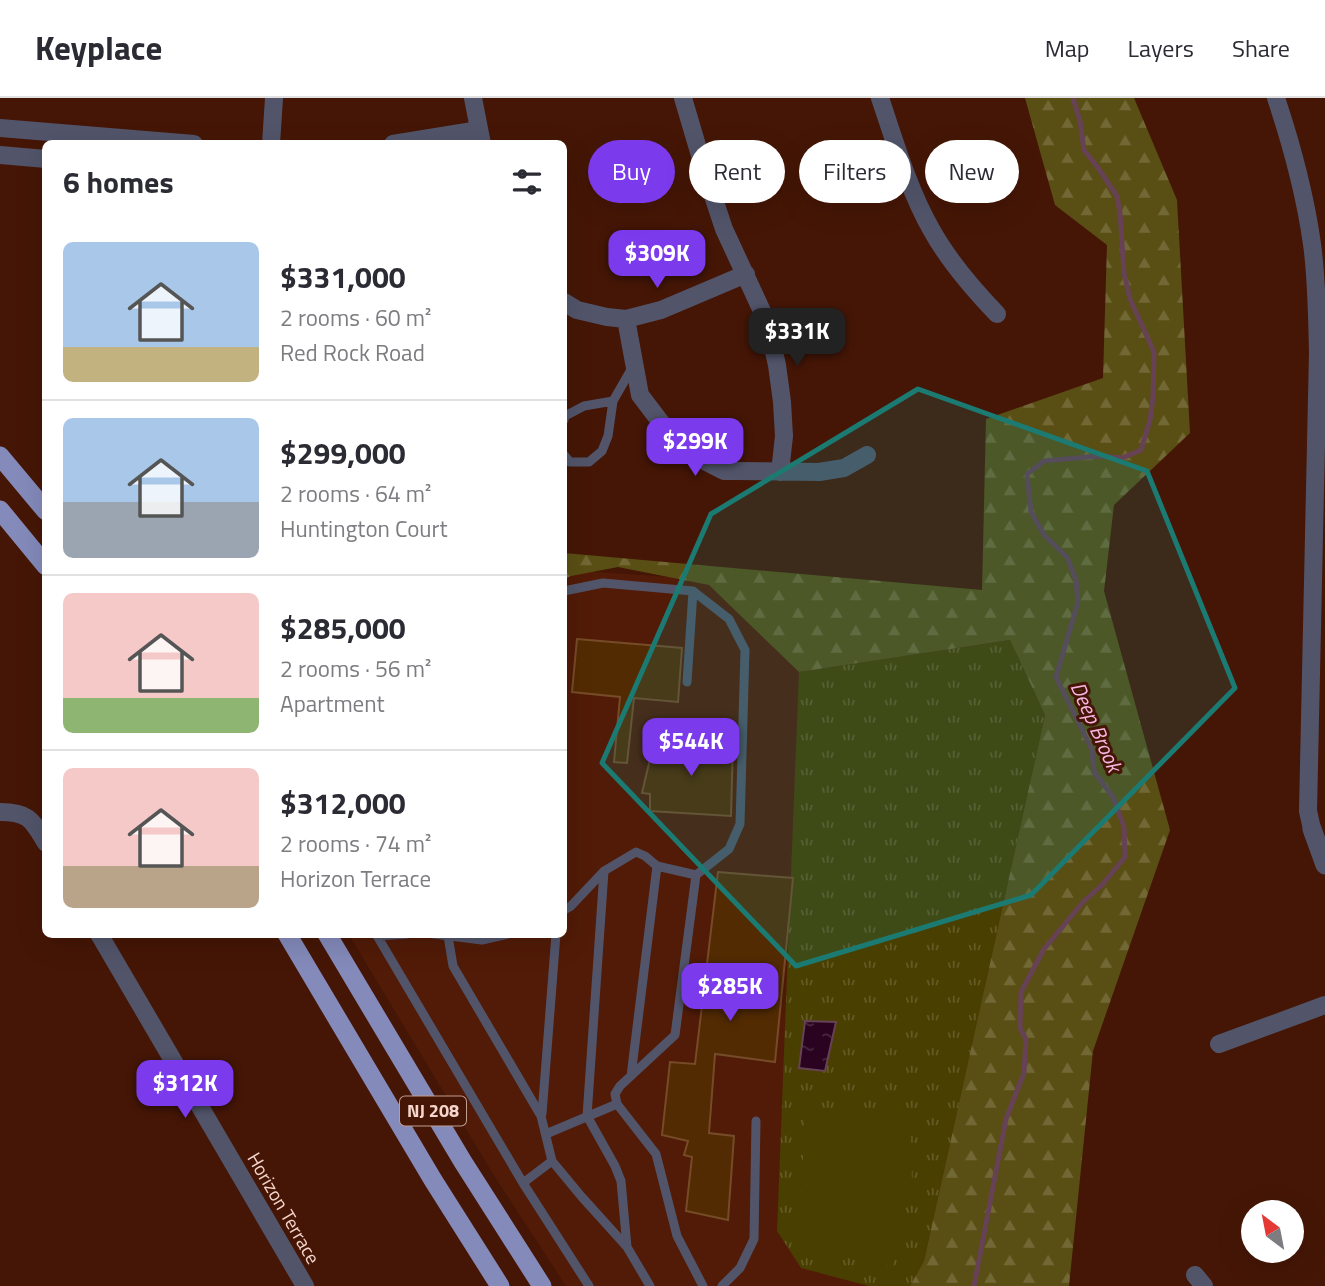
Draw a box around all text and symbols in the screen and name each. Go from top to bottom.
text: Keyplace [35,23,162,73]
text: Map [1045,30,1090,66]
text: Layers [1128,30,1194,66]
text: Share [1232,30,1290,66]
chip: Buy [588,140,675,203]
chip: Rent [689,140,785,203]
chip: Filters [799,140,911,203]
chip: New [925,140,1019,203]
text: 6 homes [63,159,174,205]
icon: filters [508,163,546,201]
pin: $309K [608,230,706,290]
text: $309K [624,235,690,270]
text: $331,000 [280,254,406,300]
icon: home [119,270,203,354]
text: 2 rooms · 60 m² [280,300,431,335]
pin: $331K [748,308,846,368]
text: $331K [764,313,830,348]
text: Red Rock Road [280,335,425,370]
pin: $299K [646,418,744,478]
text: $299K [662,423,728,458]
text: $299,000 [280,430,406,476]
icon: home [119,446,203,530]
text: 2 rooms · 64 m² [280,476,431,511]
text: Huntington Court [280,511,448,546]
text: $285,000 [280,605,406,651]
icon: home [119,621,203,705]
text: 2 rooms · 56 m² [280,651,431,686]
water label: Deep Brook [1063,676,1132,779]
text: Apartment [280,686,385,721]
pin: $544K [642,718,740,778]
text: $544K [658,723,724,758]
text: $312,000 [280,780,406,826]
icon: home [119,796,203,880]
text: 2 rooms · 74 m² [280,826,431,861]
text: Horizon Terrace [280,861,431,896]
pin: $285K [681,964,779,1023]
text: $285K [697,968,763,1003]
pin: $312K [136,1060,234,1120]
text: $312K [152,1065,218,1100]
road number: NJ 208 [400,1096,466,1126]
street label: Horizon Terrace [241,1146,328,1269]
north arrow [1241,1200,1304,1264]
map controls [1241,1200,1304,1263]

